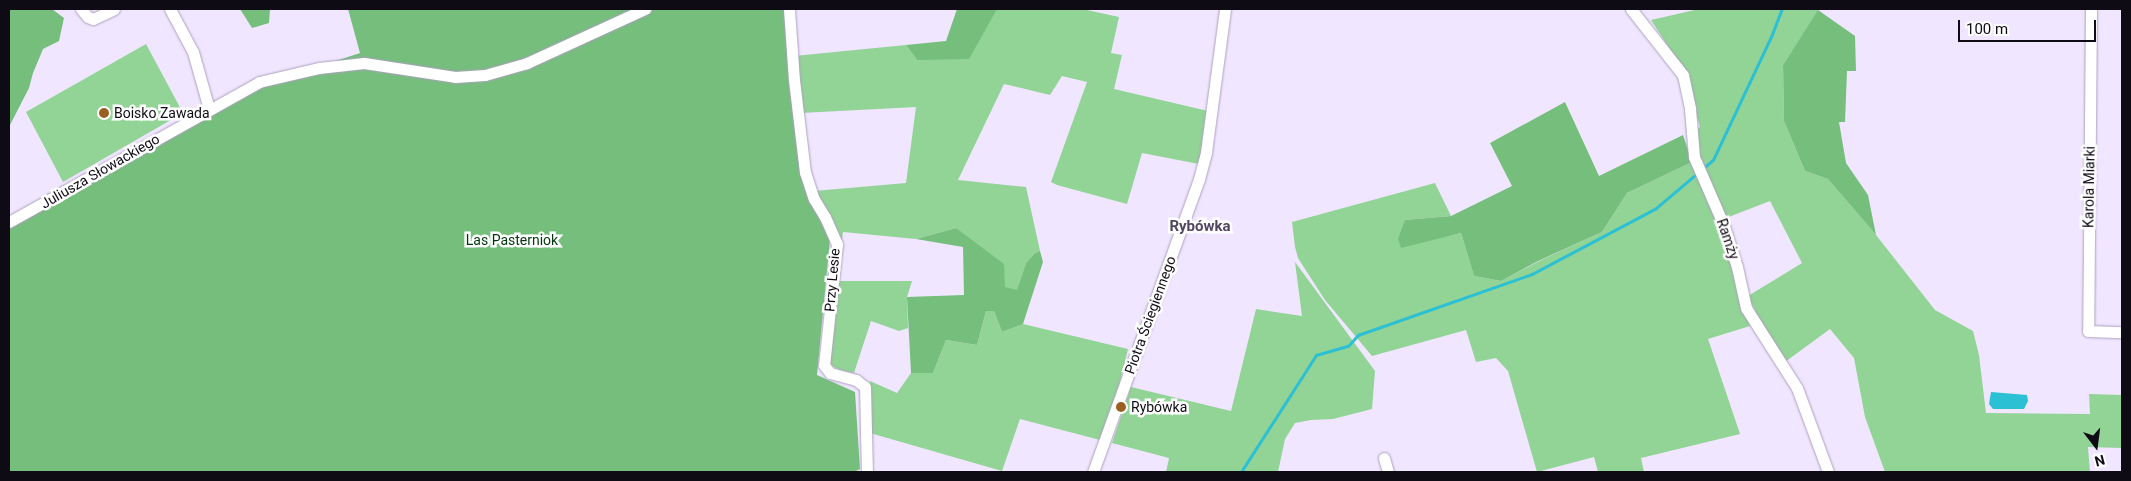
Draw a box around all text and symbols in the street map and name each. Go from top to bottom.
scale bar [1961,10,2098,42]
text: 100 m [1966,20,2008,38]
place label: Boisko Zawada [114,105,210,121]
marker: Boisko Zawada [98,107,110,119]
street label: Juliusza Słowackiego [38,130,162,212]
street label: Karola Miarki [2080,146,2098,228]
street label: Ramży [1713,216,1743,262]
district label: Rybówka [1169,218,1231,236]
park label: Las Pasterniok [466,232,558,248]
street label: Przy Lesie [821,248,843,312]
street label: Piotra Ściegiennego [1121,254,1179,376]
place label: Rybówka [1131,399,1187,415]
marker: Rybówka [1115,401,1127,413]
north arrow [2071,421,2121,471]
text: N [2093,451,2107,469]

